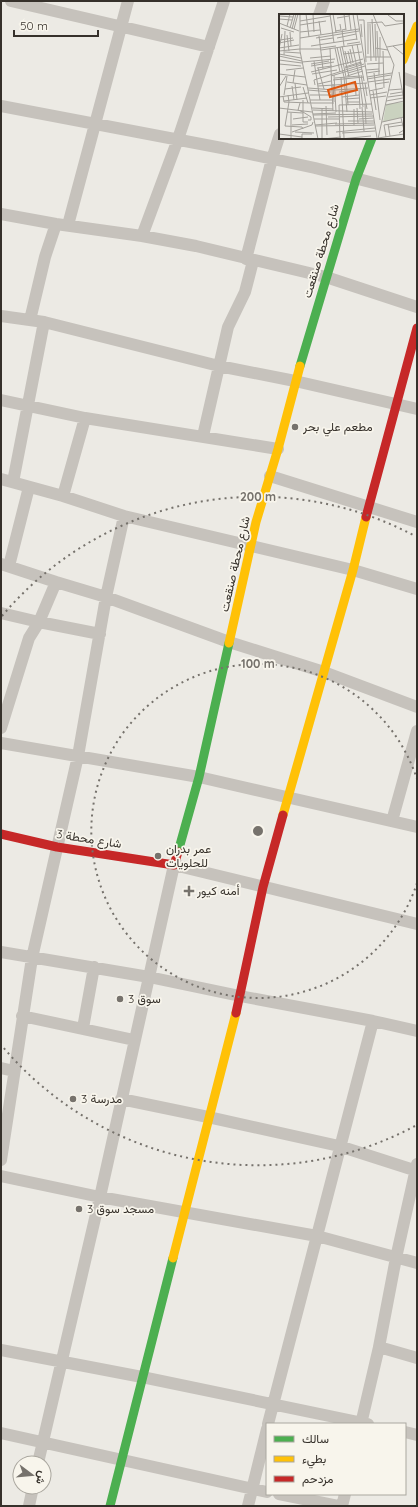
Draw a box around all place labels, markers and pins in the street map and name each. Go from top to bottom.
place label: مطعم علي بحر [302,419,373,437]
marker: مطعم علي بحر [290,422,300,432]
centre of rings [251,824,265,838]
place label: عمر بدران للحلويات [166,841,211,871]
marker: عمر بدران للحلويات [153,851,163,861]
place label: أمنه كيور [196,883,240,899]
marker: أمنه كيور [184,886,194,896]
place label: سوق 3 [128,991,161,1007]
marker: سوق 3 [115,994,125,1004]
place label: مدرسة 3 [81,1091,122,1107]
marker: مدرسة 3 [68,1094,78,1104]
place label: مسجد سوق 3 [87,1201,154,1217]
marker: مسجد سوق 3 [74,1204,84,1214]

